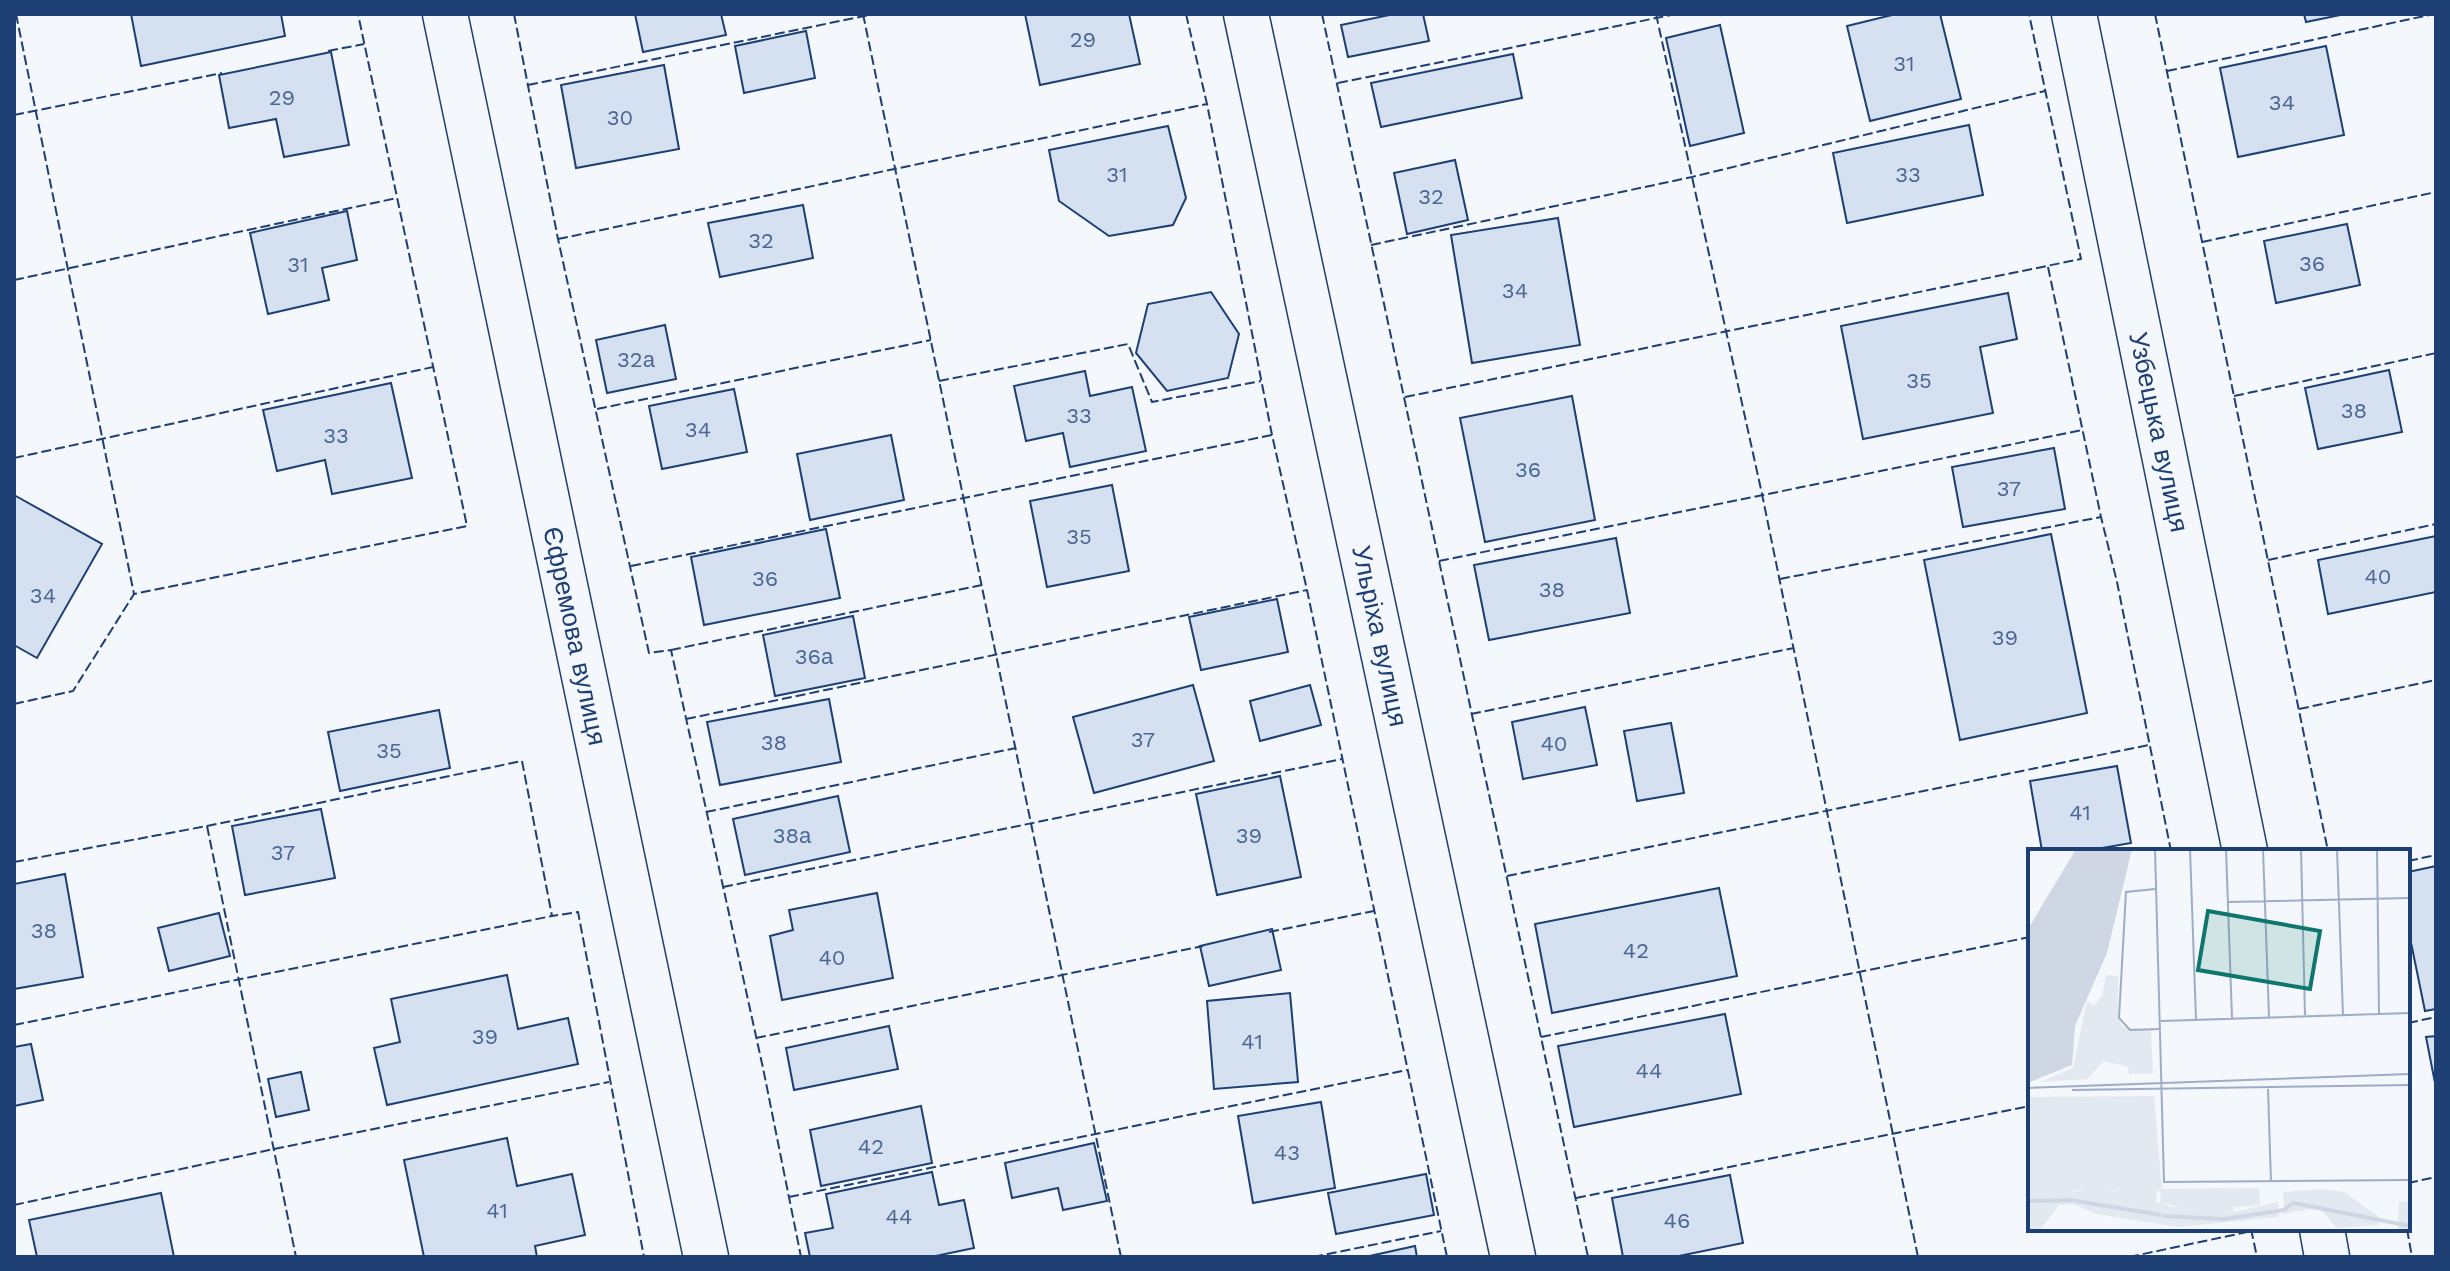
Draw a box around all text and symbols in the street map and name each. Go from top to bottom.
house number: 29 [1070,27,1096,52]
house number: 31 [1893,51,1915,76]
house number: 29 [269,85,295,110]
house number: 34 [2269,90,2295,115]
house number: 30 [607,105,633,130]
house number: 31 [1106,162,1128,187]
house number: 33 [1895,162,1921,187]
house number: 32 [1418,184,1444,209]
house number: 32 [748,228,774,253]
house number: 36 [2299,251,2325,276]
house number: 31 [287,252,309,277]
house number: 34 [1502,278,1528,303]
street label: Узбецька вулиця [2123,329,2195,535]
house number: 32а [617,347,656,372]
house number: 35 [1906,368,1932,393]
house number: 38 [2341,398,2367,423]
house number: 33 [1066,403,1092,428]
house number: 34 [685,417,711,442]
house number: 33 [323,423,349,448]
house number: 36 [1515,457,1541,482]
house number: 37 [1997,476,2021,501]
street label: Єфремова вулиця [537,524,613,748]
house number: 35 [1066,524,1092,549]
street label: Ульріха вулиця [1346,543,1414,729]
house number: 40 [2364,564,2392,589]
house number: 36 [752,566,778,591]
house number: 38 [1539,577,1565,602]
house number: 34 [30,583,56,608]
house number: 39 [1992,625,2018,650]
house number: 36а [795,644,834,669]
house number: 37 [1131,727,1155,752]
house number: 38 [761,730,787,755]
house number: 40 [1540,731,1568,756]
house number: 35 [376,738,402,763]
house number: 41 [2069,800,2091,825]
house number: 38а [773,823,812,848]
house number: 39 [1236,823,1262,848]
house number: 37 [271,840,295,865]
inset map [2028,849,2410,1231]
house number: 38 [31,918,57,943]
house number: 42 [1623,938,1649,963]
house number: 40 [818,945,846,970]
house number: 39 [472,1024,498,1049]
house number: 41 [1241,1029,1263,1054]
house number: 44 [1636,1058,1662,1083]
house number: 42 [858,1134,884,1159]
house number: 43 [1274,1140,1300,1165]
house number: 41 [486,1198,508,1223]
house number: 44 [886,1204,912,1229]
house number: 46 [1664,1208,1690,1233]

